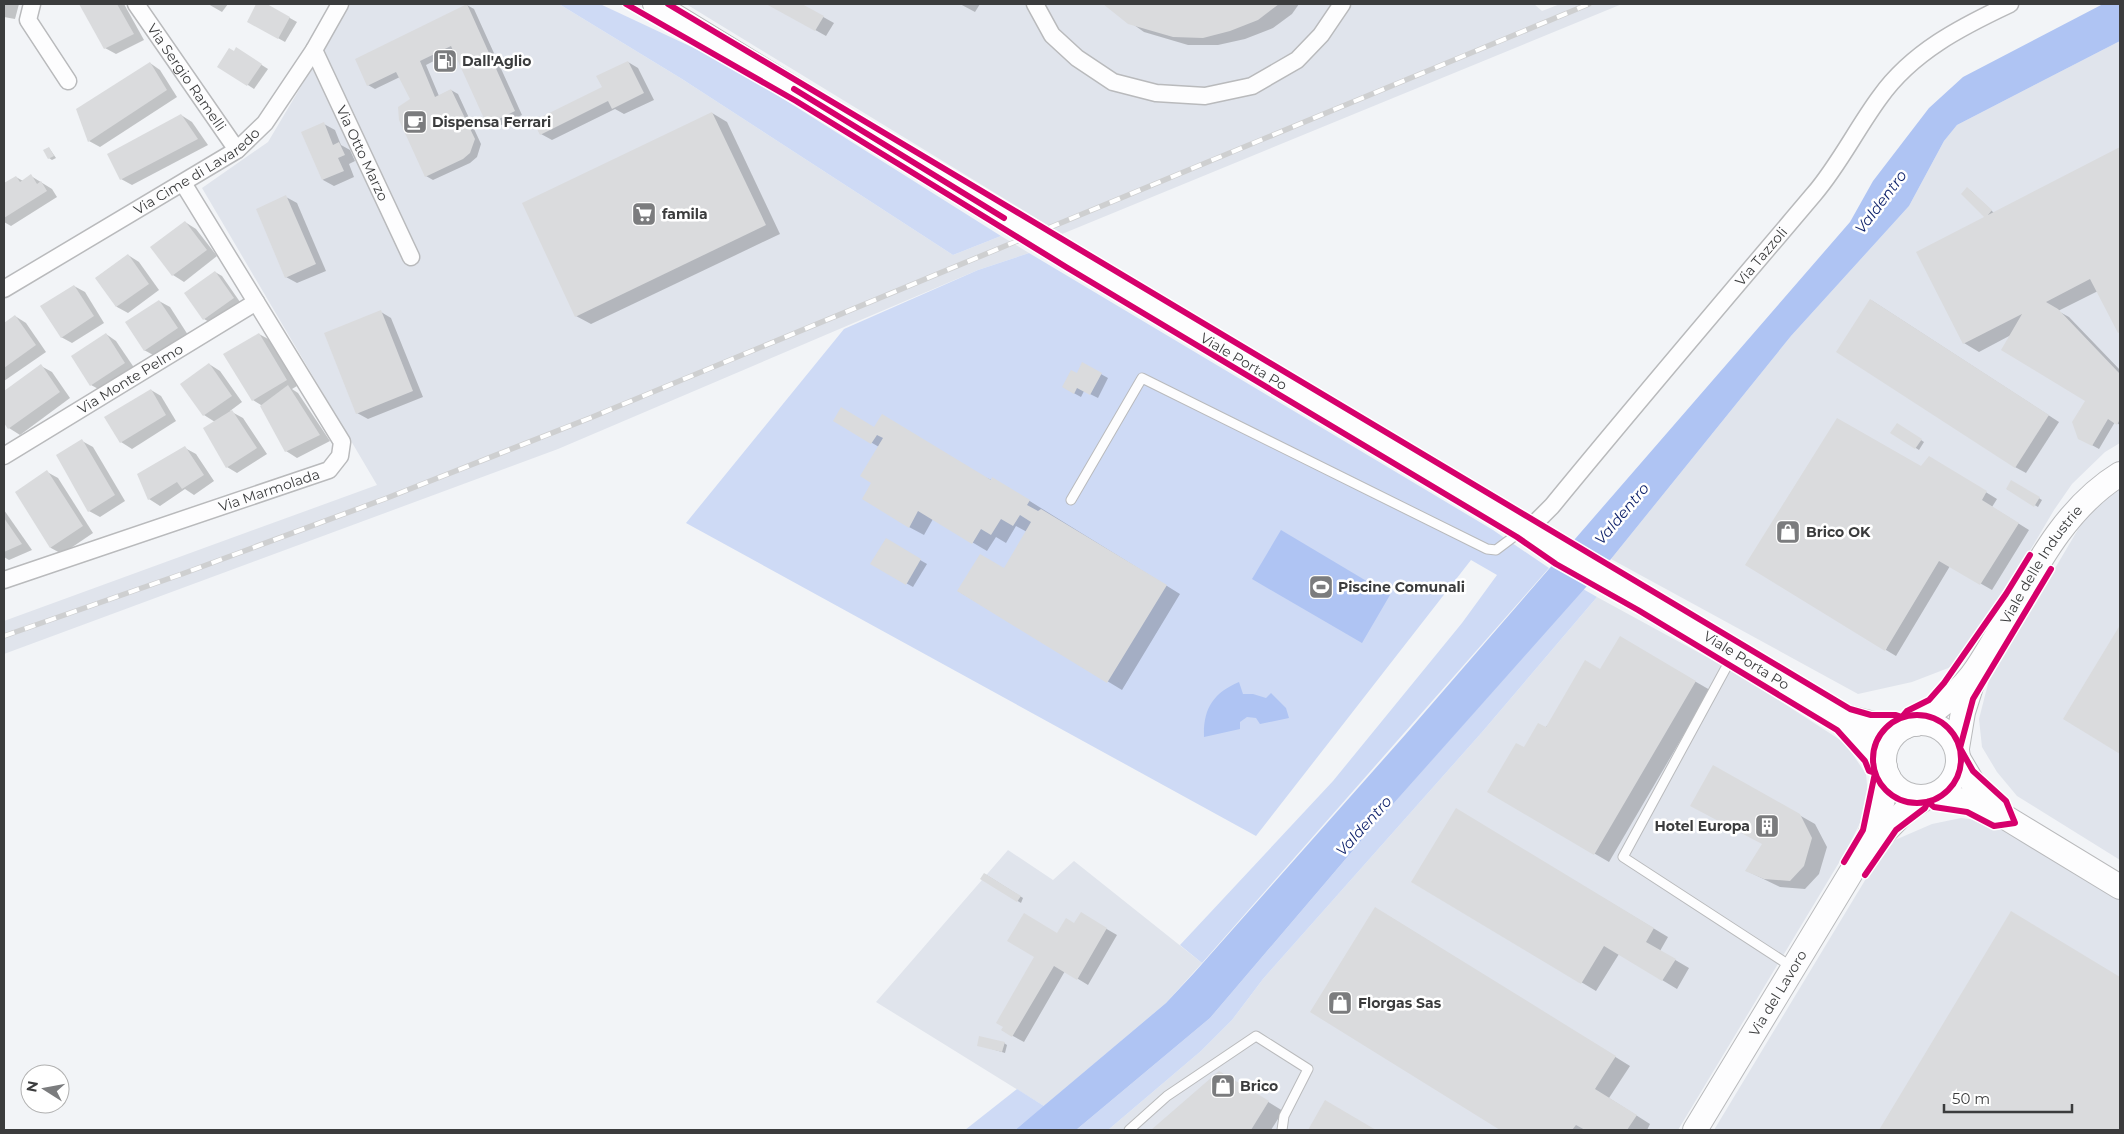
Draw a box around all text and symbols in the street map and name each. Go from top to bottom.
street label: Via Sergio Ramelli [143,20,230,134]
fuel station icon: Dall'Aglio [432,48,458,74]
place label: Dall'Aglio [462,52,531,70]
street label: Via Otto Marzo [332,103,393,204]
cafe icon: Dispensa Ferrari [402,109,428,135]
place label: Dispensa Ferrari [432,113,551,131]
street label: Via Cime di Lavaredo [130,124,264,219]
water label: Valdentro [1851,166,1911,237]
supermarket icon: famila [631,201,657,227]
place label: famila [662,205,708,223]
street label: Via Tazzoli [1731,223,1791,290]
street label: Viale Porta Po [1197,329,1291,394]
street label: Via Monte Pelmo [74,340,186,418]
street label: Via Marmolada [216,465,322,516]
water label: Valdentro [1590,479,1653,548]
street label: Viale delle Industrie [1996,501,2086,627]
shop icon: Brico OK [1775,519,1801,545]
place label: Brico OK [1806,523,1871,541]
sports icon: Piscine Comunali [1308,574,1334,600]
place label: Piscine Comunali [1338,578,1465,596]
street label: Viale Porta Po [1700,627,1793,694]
water label: Valdentro [1332,792,1396,860]
building icon: Hotel Europa [1754,813,1780,839]
place label: Hotel Europa [1654,817,1750,835]
street label: Via del Lavoro [1745,947,1811,1039]
shop icon: Florgas Sas [1327,990,1353,1016]
place label: Florgas Sas [1358,994,1442,1012]
north arrow [20,1064,70,1114]
shop icon: Brico [1210,1073,1236,1099]
place label: Brico [1240,1077,1278,1095]
text: N [22,1079,42,1094]
scale bar [1944,1082,2072,1114]
text: 50 m [1952,1089,1990,1108]

